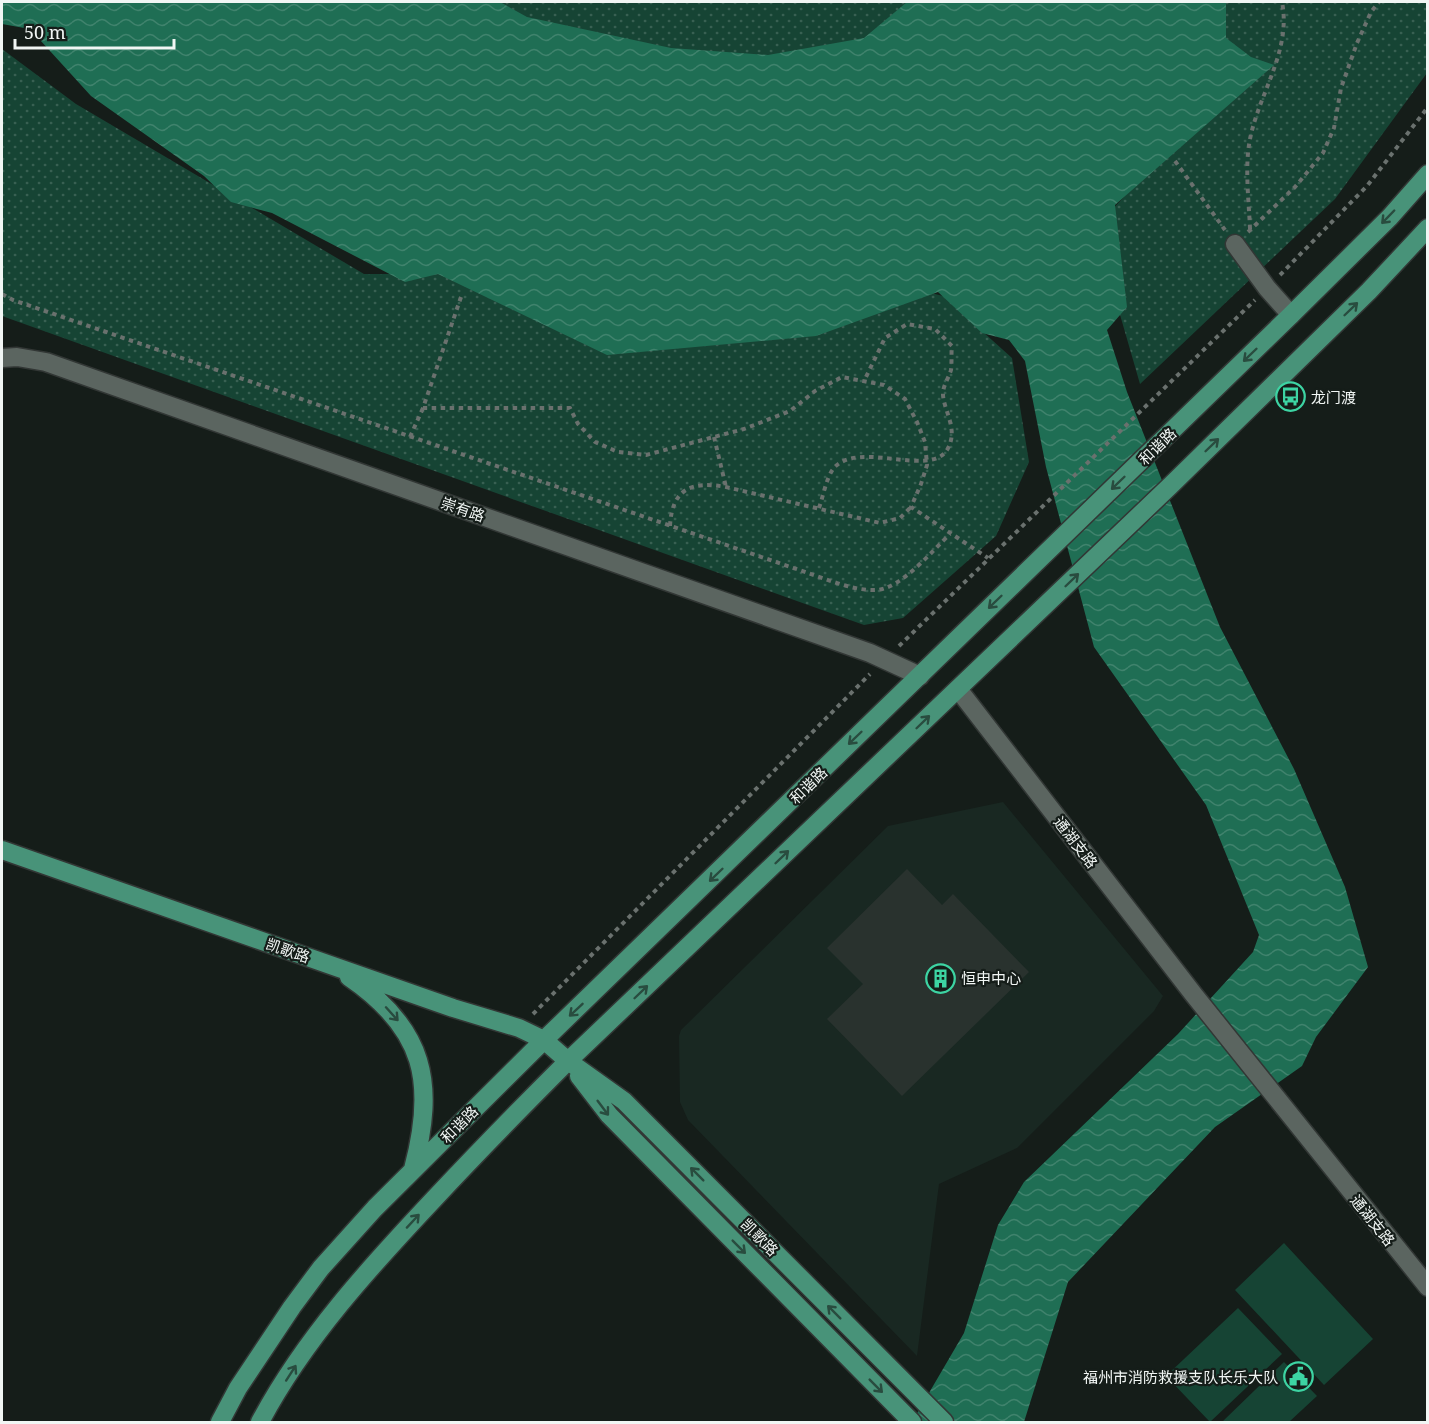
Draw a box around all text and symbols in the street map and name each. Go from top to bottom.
scale bar [15,12,174,50]
text: 50 m [24,20,66,44]
one-way arrow [1381,210,1396,225]
one-way arrow [1344,301,1359,316]
one-way arrow [1243,348,1258,362]
bus stop icon: 龙门渡 [1274,381,1306,413]
place label: 龙门渡 [1311,387,1356,407]
street label: 和谐路 [1134,423,1180,469]
one-way arrow [1205,438,1220,452]
one-way arrow [1111,476,1126,490]
street label: 崇有路 [438,492,488,526]
one-way arrow [1064,573,1079,587]
one-way arrow [988,595,1003,610]
one-way arrow [916,715,931,730]
one-way arrow [848,731,863,746]
street label: 和谐路 [785,762,831,808]
street label: 通湖支路 [1050,812,1102,872]
one-way arrow [775,850,790,864]
one-way arrow [708,867,723,882]
street label: 凯歌路 [263,933,313,967]
building icon: 恒申中心 [924,962,956,994]
place label: 恒申中心 [961,968,1021,988]
one-way arrow [634,985,649,999]
one-way arrow [568,1003,583,1017]
one-way arrow [385,1006,399,1021]
one-way arrow [597,1099,610,1115]
street label: 和谐路 [436,1101,482,1147]
one-way arrow [689,1166,704,1181]
street label: 通湖支路 [1346,1190,1400,1250]
one-way arrow [406,1214,420,1229]
street label: 凯歌路 [737,1214,783,1260]
one-way arrow [732,1240,747,1255]
one-way arrow [827,1305,842,1320]
public building icon: 福州市消防救援支队长乐大队 [1283,1361,1315,1393]
one-way arrow [285,1365,297,1382]
place label: 福州市消防救援支队长乐大队 [1083,1367,1278,1387]
one-way arrow [869,1379,883,1394]

